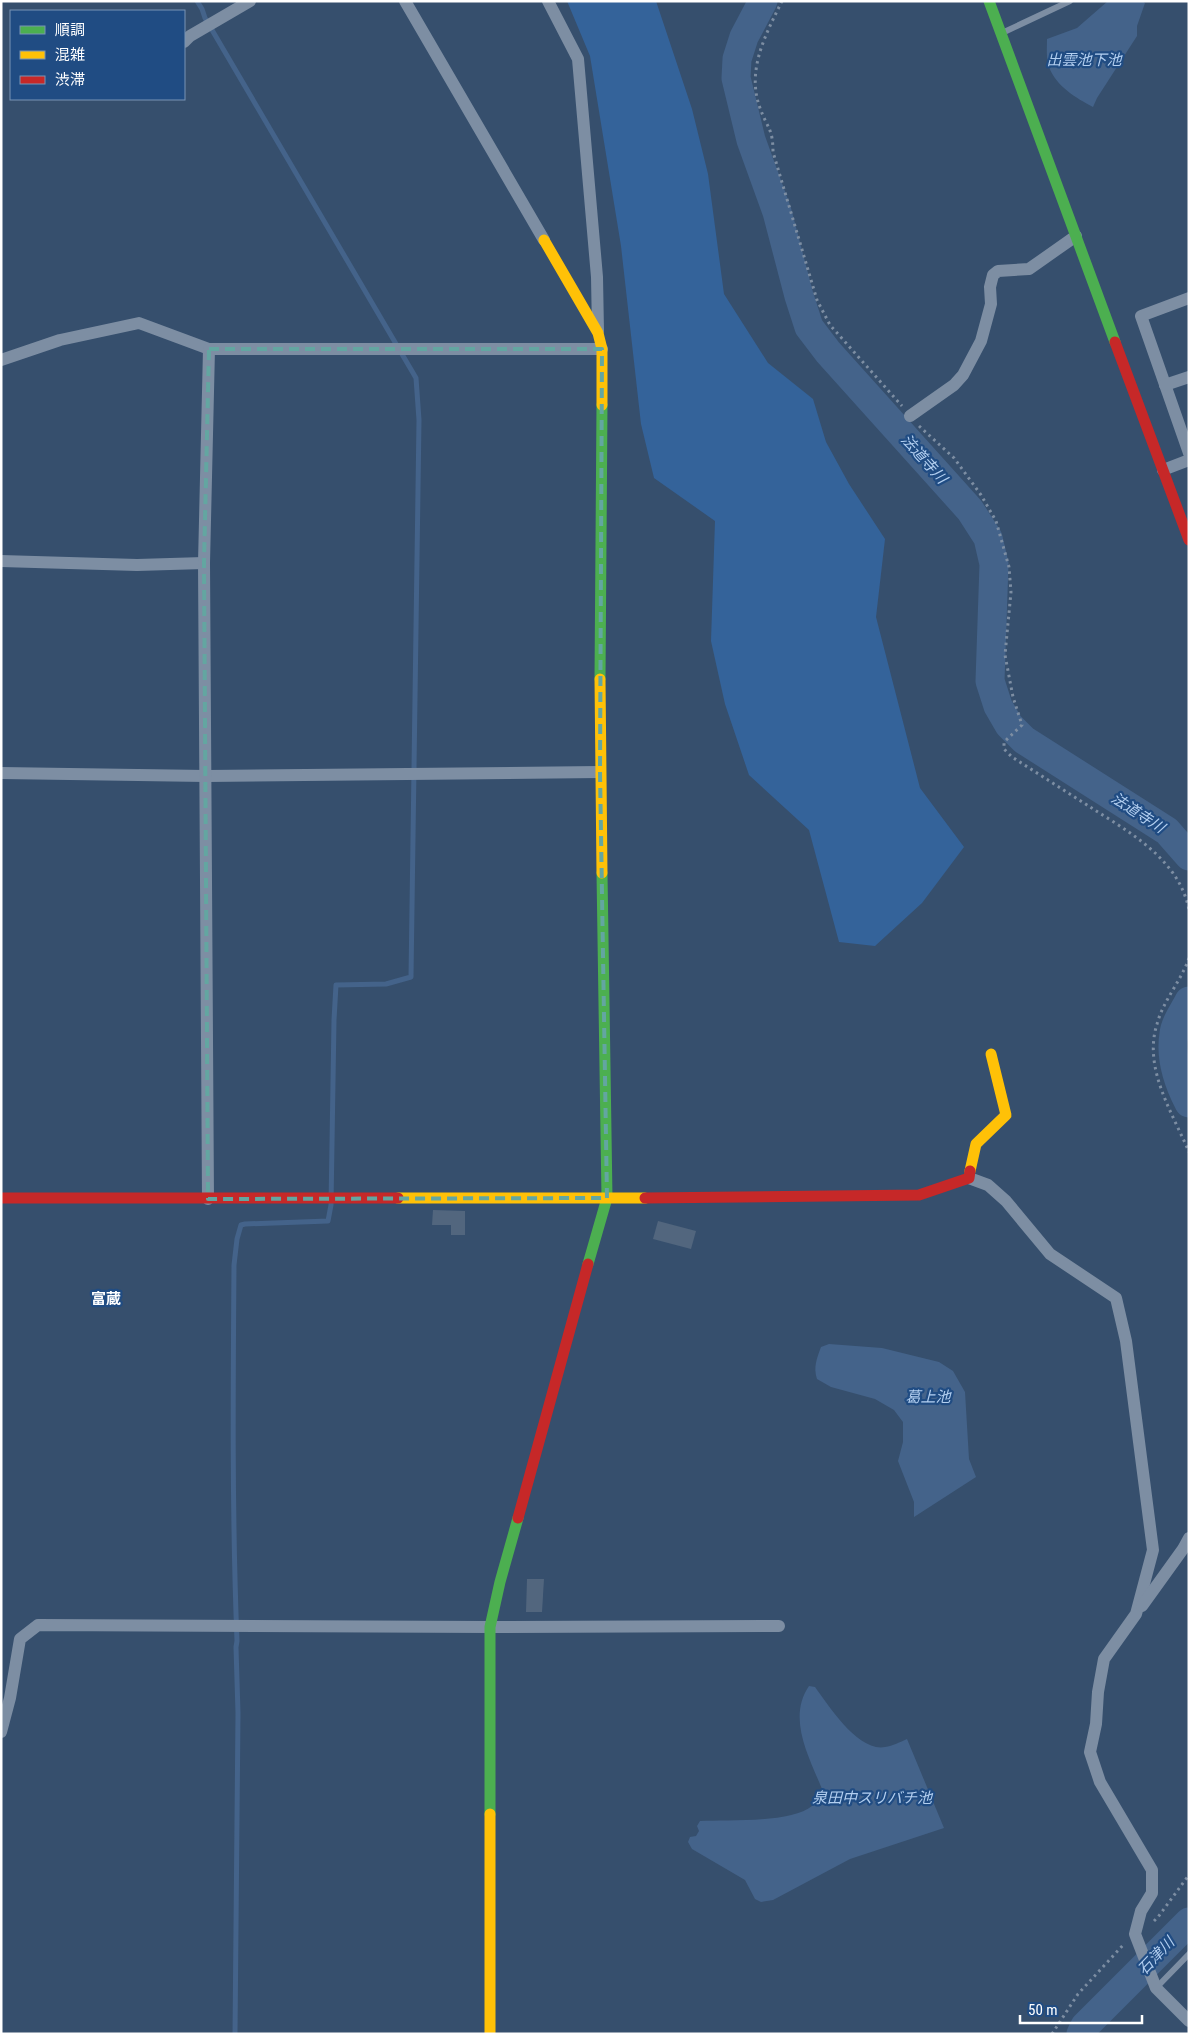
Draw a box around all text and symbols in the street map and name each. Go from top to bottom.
legend [10,10,185,100]
text: 順調 [55,21,85,39]
text: 混雑 [55,46,85,64]
water label: 出雲池下池 [1046,51,1123,69]
text: 渋滞 [55,71,85,89]
water label: 法道寺川 [897,431,952,489]
water label: 法道寺川 [1108,789,1170,838]
district label: 富蔵 [91,1290,121,1308]
water label: 葛上池 [905,1388,952,1406]
water label: 泉田中スリバチ池 [812,1789,934,1807]
water label: 石津川 [1134,1932,1179,1978]
scale bar [1020,1992,1142,2024]
text: 50 m [1028,2001,1058,2019]

